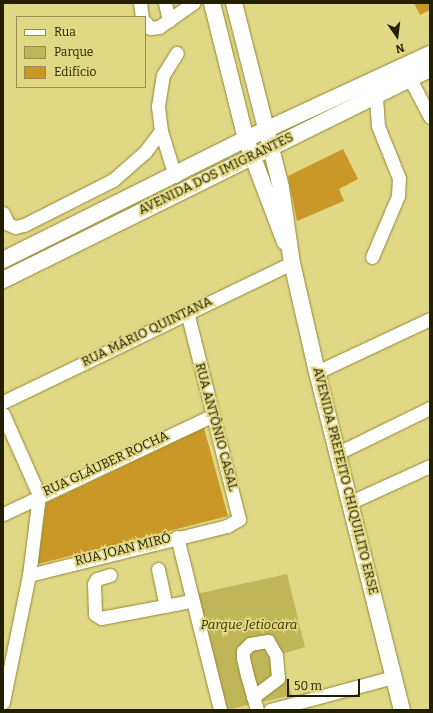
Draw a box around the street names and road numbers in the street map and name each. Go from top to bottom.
street label: AVENIDA DOS IMIGRANTES [136,130,296,218]
street label: RUA MÁRIO QUINTANA [79,294,215,370]
street label: RUA ANTÔNIO CASAL [191,361,241,493]
street label: AVENIDA PREFEITO CHIQUILITO ERSE [309,366,381,596]
street label: RUA GLÁUBER ROCHA [41,428,171,500]
street label: RUA JOAN MIRÓ [73,530,173,570]

